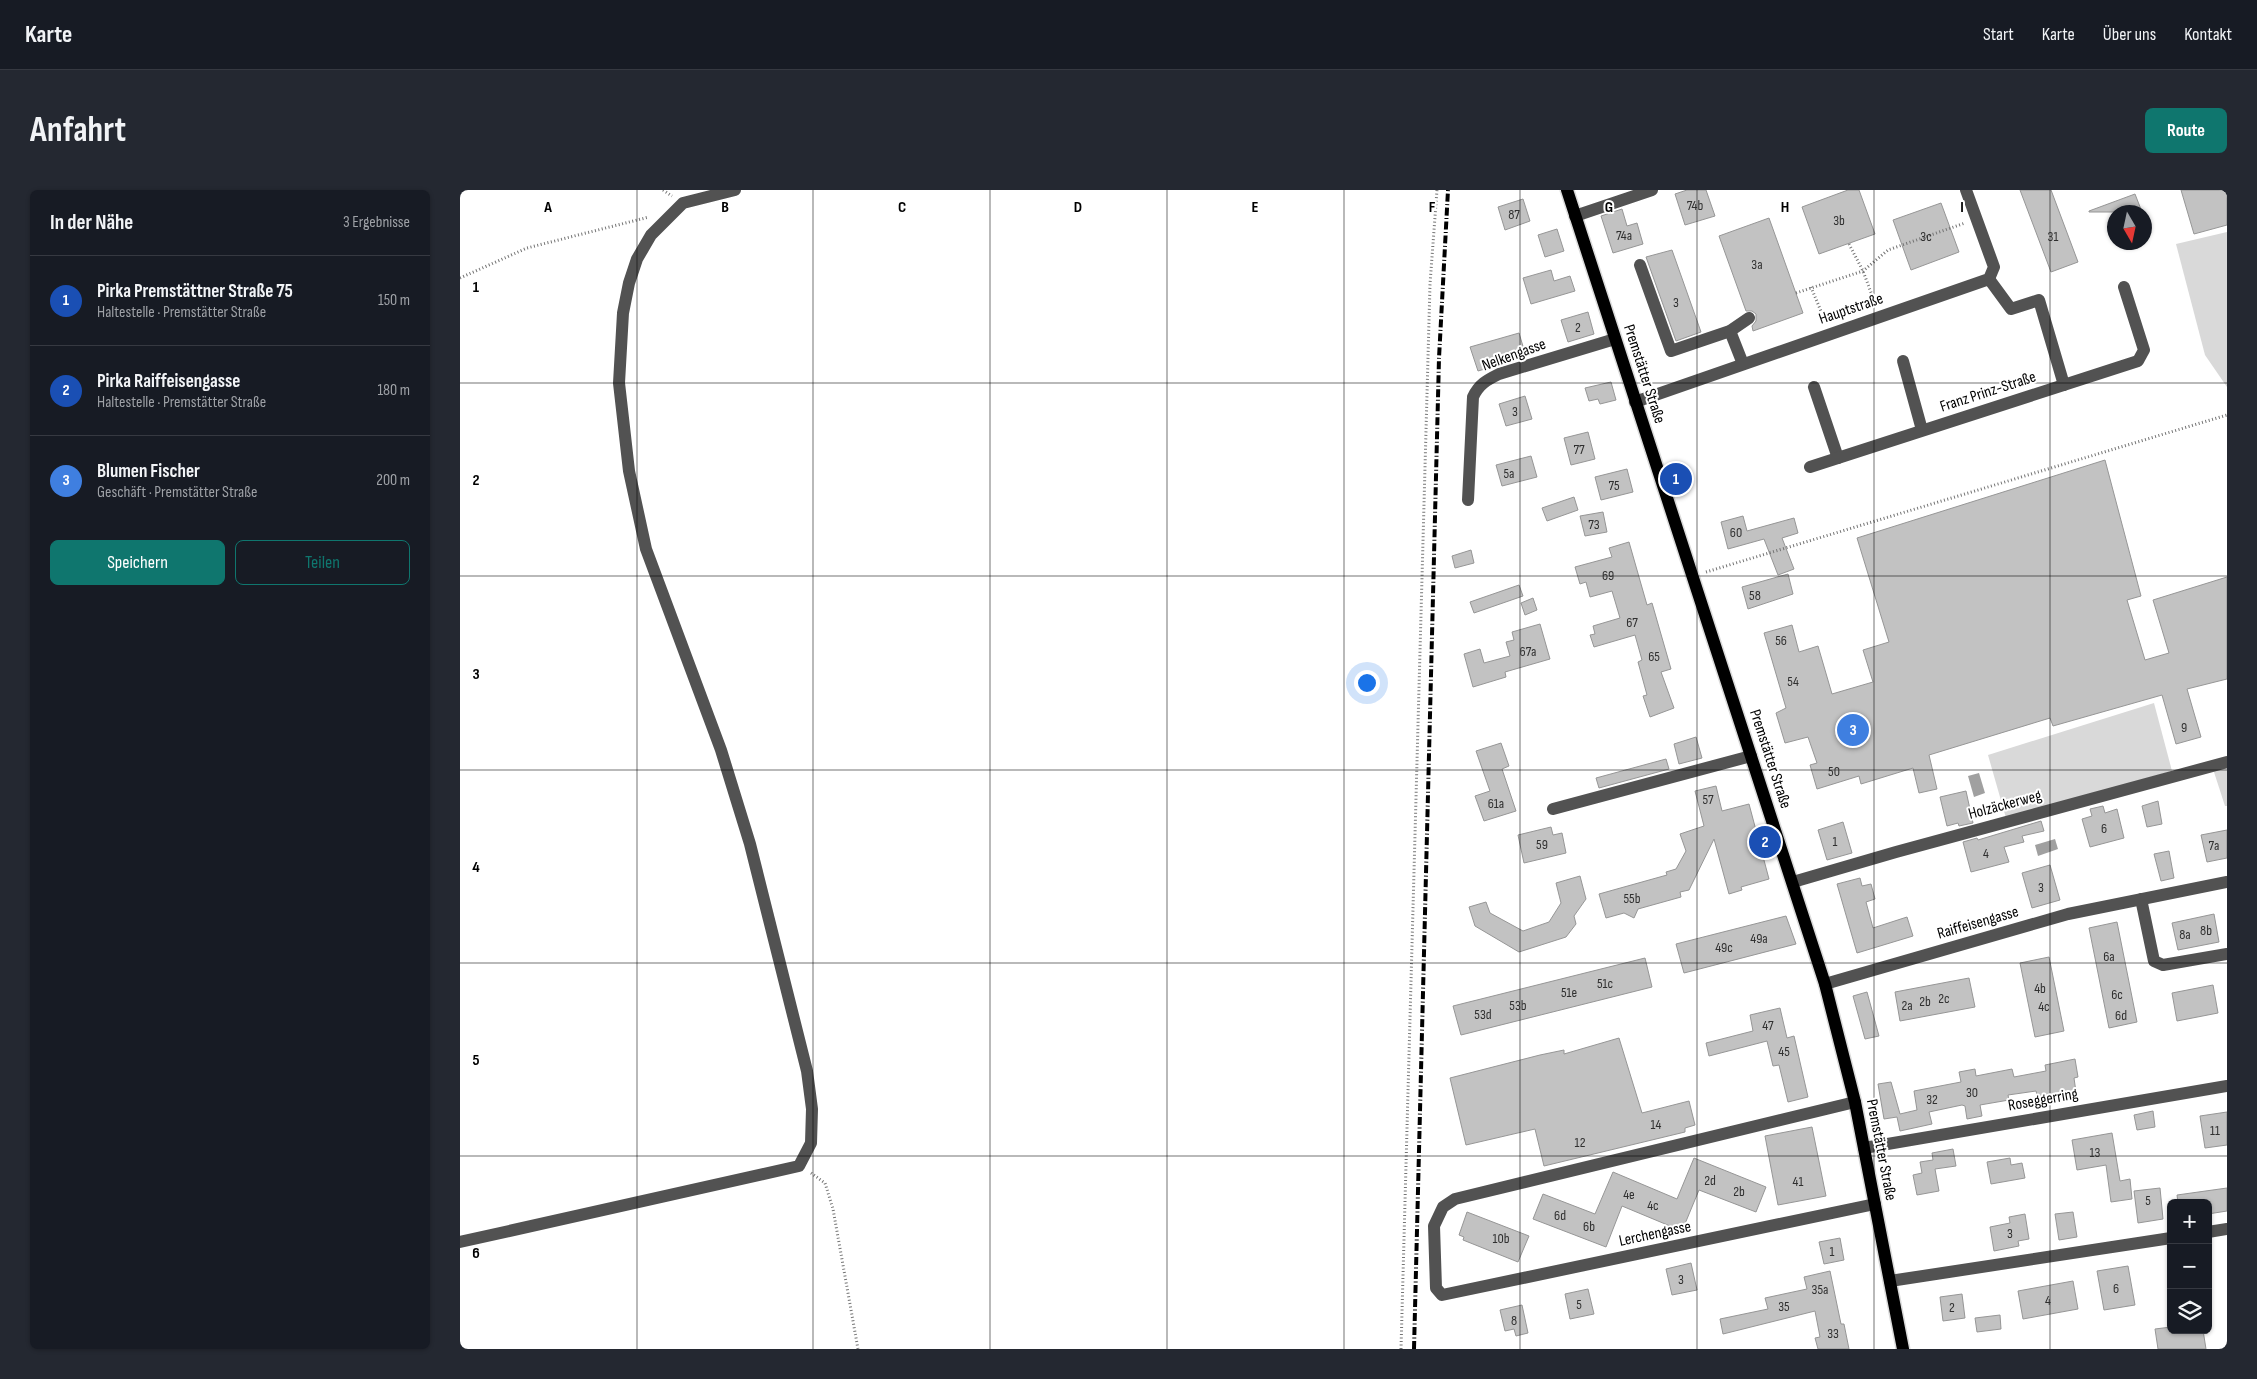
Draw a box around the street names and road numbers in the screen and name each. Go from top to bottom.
street label: Hauptstraße [1816,289,1886,329]
street label: Premstätter Straße [1619,322,1669,426]
street label: Nelkengasse [1479,335,1549,375]
street label: Franz Prinz-Straße [1938,368,2038,416]
street label: Premstätter Straße [1745,707,1795,811]
street label: Holzäckerweg [1966,786,2044,824]
street label: Raiffeisengasse [1935,902,2021,944]
street label: Roseggerring [2007,1085,2079,1115]
street label: Premstätter Straße [1862,1098,1900,1202]
street label: Lerchengasse [1617,1217,1693,1251]

